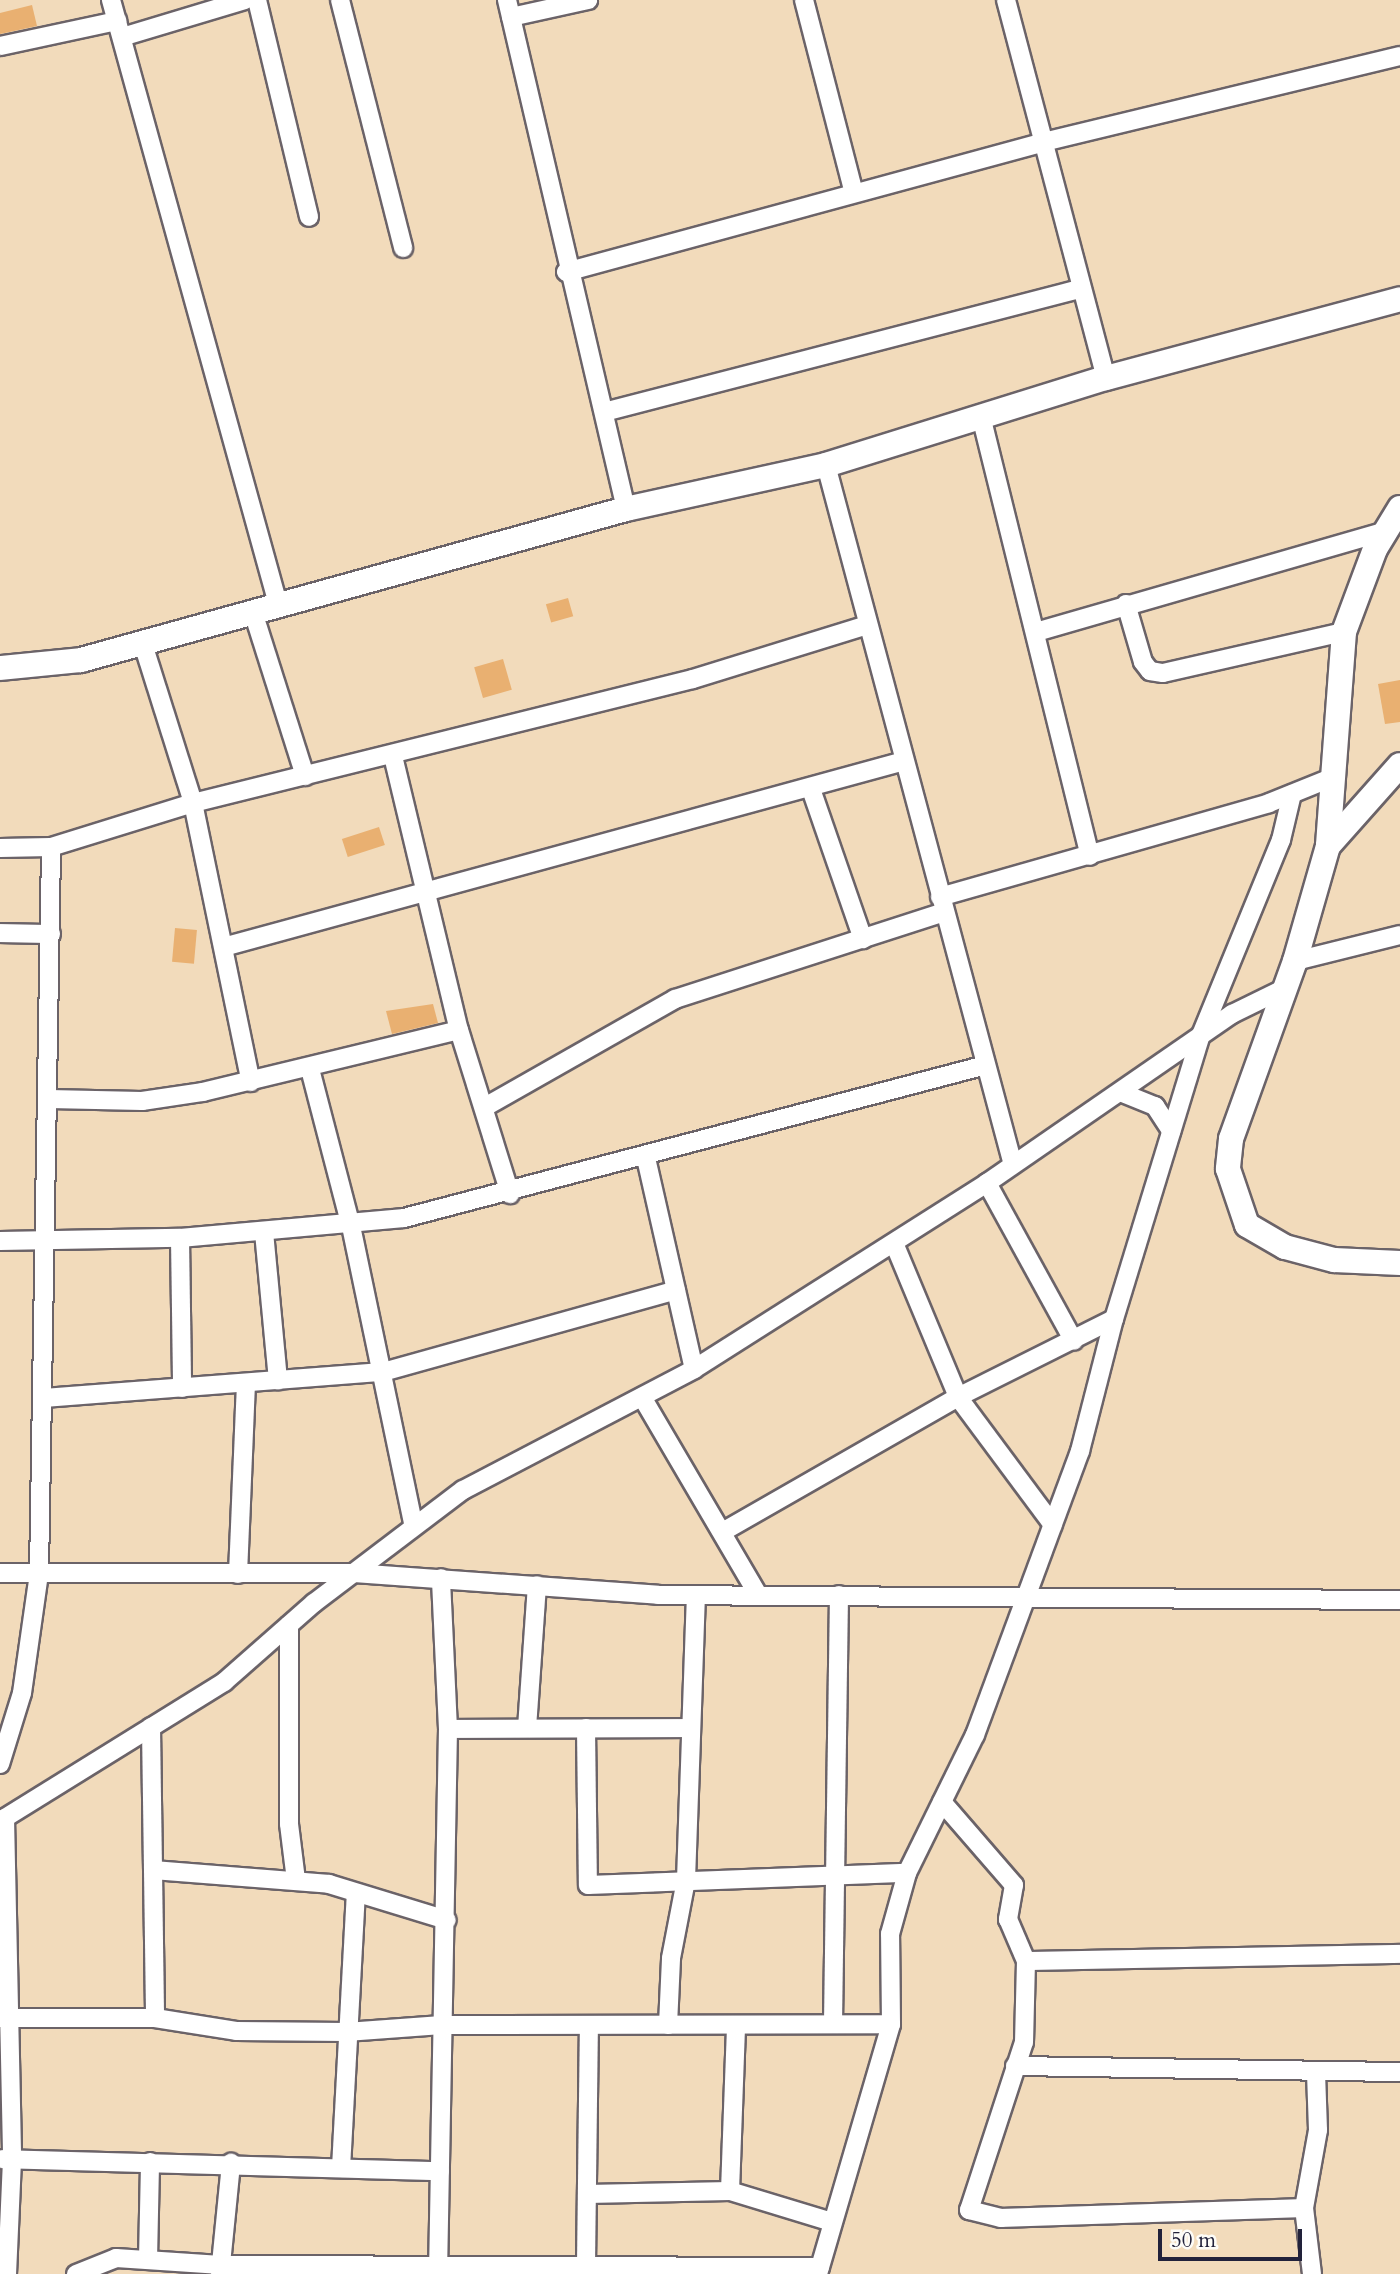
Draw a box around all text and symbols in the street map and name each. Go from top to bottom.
scale bar [1162,2214,1306,2258]
text: 50 m [1171,2226,1216,2255]

